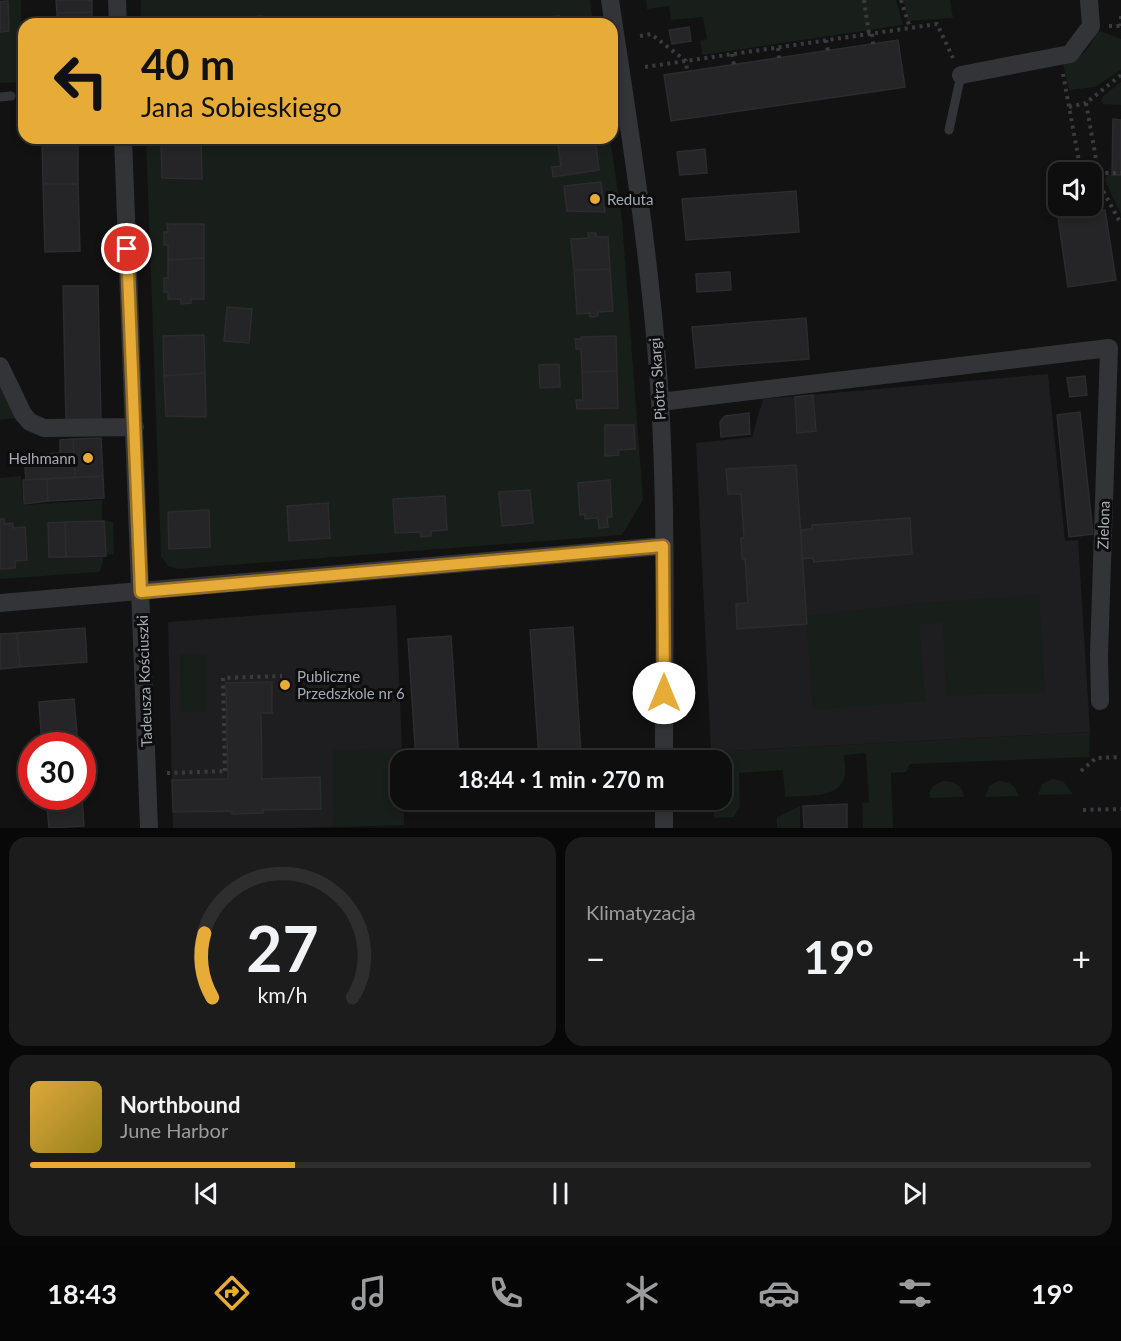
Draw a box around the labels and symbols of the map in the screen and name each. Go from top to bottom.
place label: Reduta [607,190,653,208]
marker: Reduta [588,192,602,206]
pin [101,223,152,274]
street label: Piotra Skargi [645,337,669,421]
place label: Helhmann [8,449,76,467]
marker: Helhmann [81,451,95,465]
street label: Zielona [1093,501,1113,549]
street label: Tadeusza Kościuszki [133,615,155,747]
position arrow [632,661,696,725]
place label: Publiczne Przedszkole nr 6 [297,667,405,702]
marker: Publiczne Przedszkole nr 6 [278,678,292,692]
speed limit sign: 30 [18,732,96,810]

